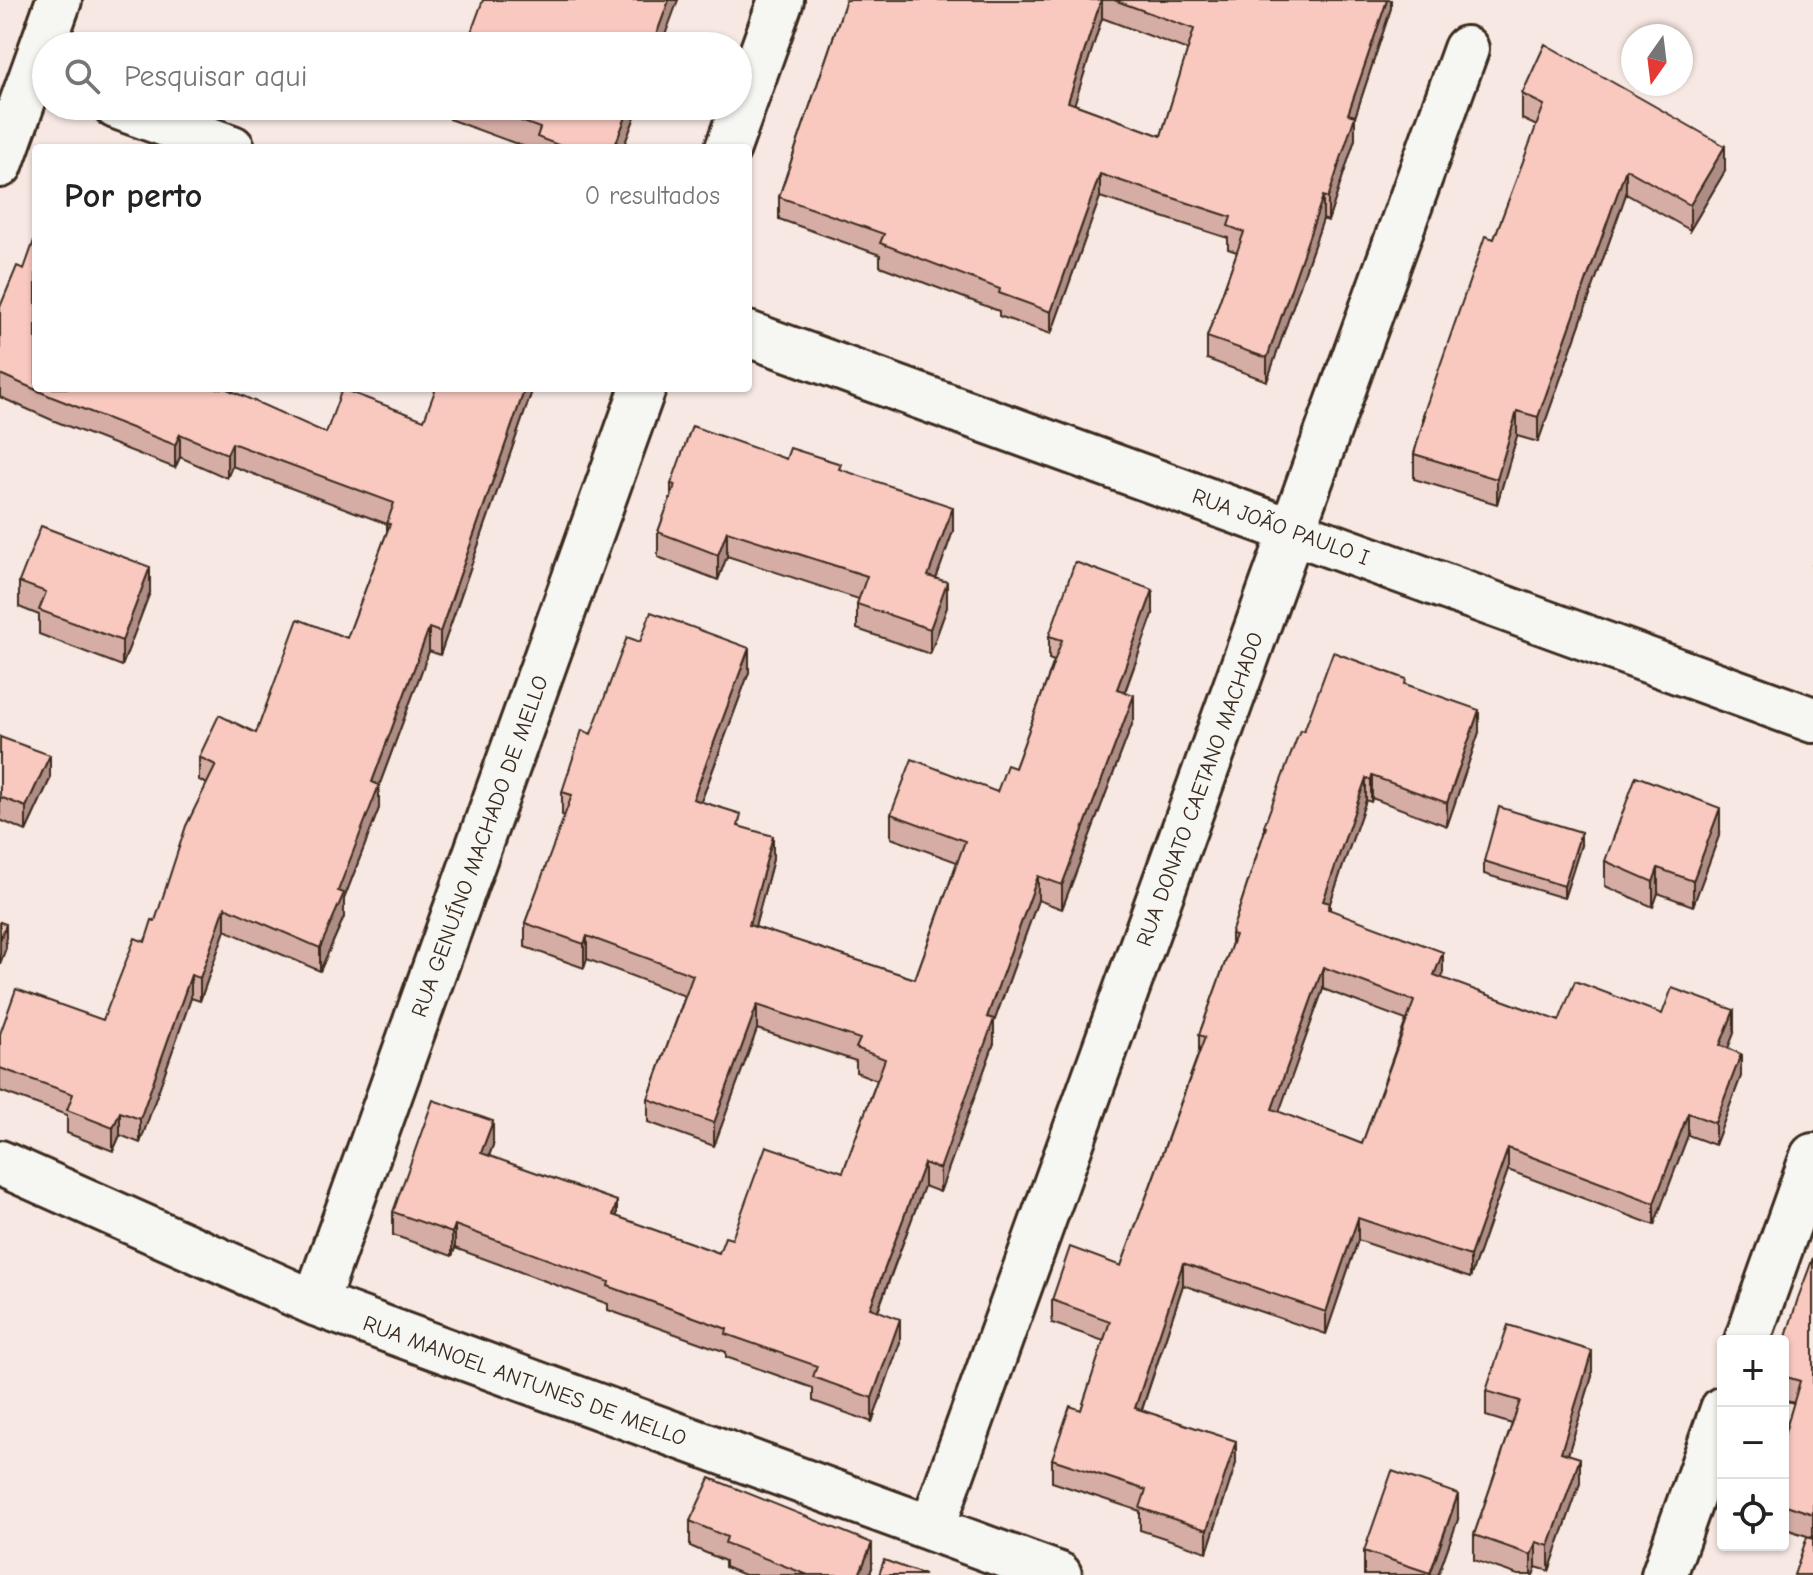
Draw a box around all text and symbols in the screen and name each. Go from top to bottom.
north arrow [1621,24,1693,96]
search box [32,32,752,120]
icon: search [60,54,104,98]
text: Pesquisar aqui [124,59,307,94]
text: Por perto [64,176,202,216]
text: 0 resultados [585,181,720,211]
street label: RUA JOÃO PAULO I [1189,483,1373,571]
street label: RUA DONATO CAETANO MACHADO [1131,629,1269,950]
street label: RUA GENUÍNO MACHADO DE MELLO [406,672,554,1021]
street label: RUA MANOEL ANTUNES DE MELLO [359,1310,690,1452]
map controls [1717,1335,1789,1551]
button: + [1717,1335,1789,1407]
button: − [1717,1407,1789,1479]
button: locate [1717,1479,1789,1551]

